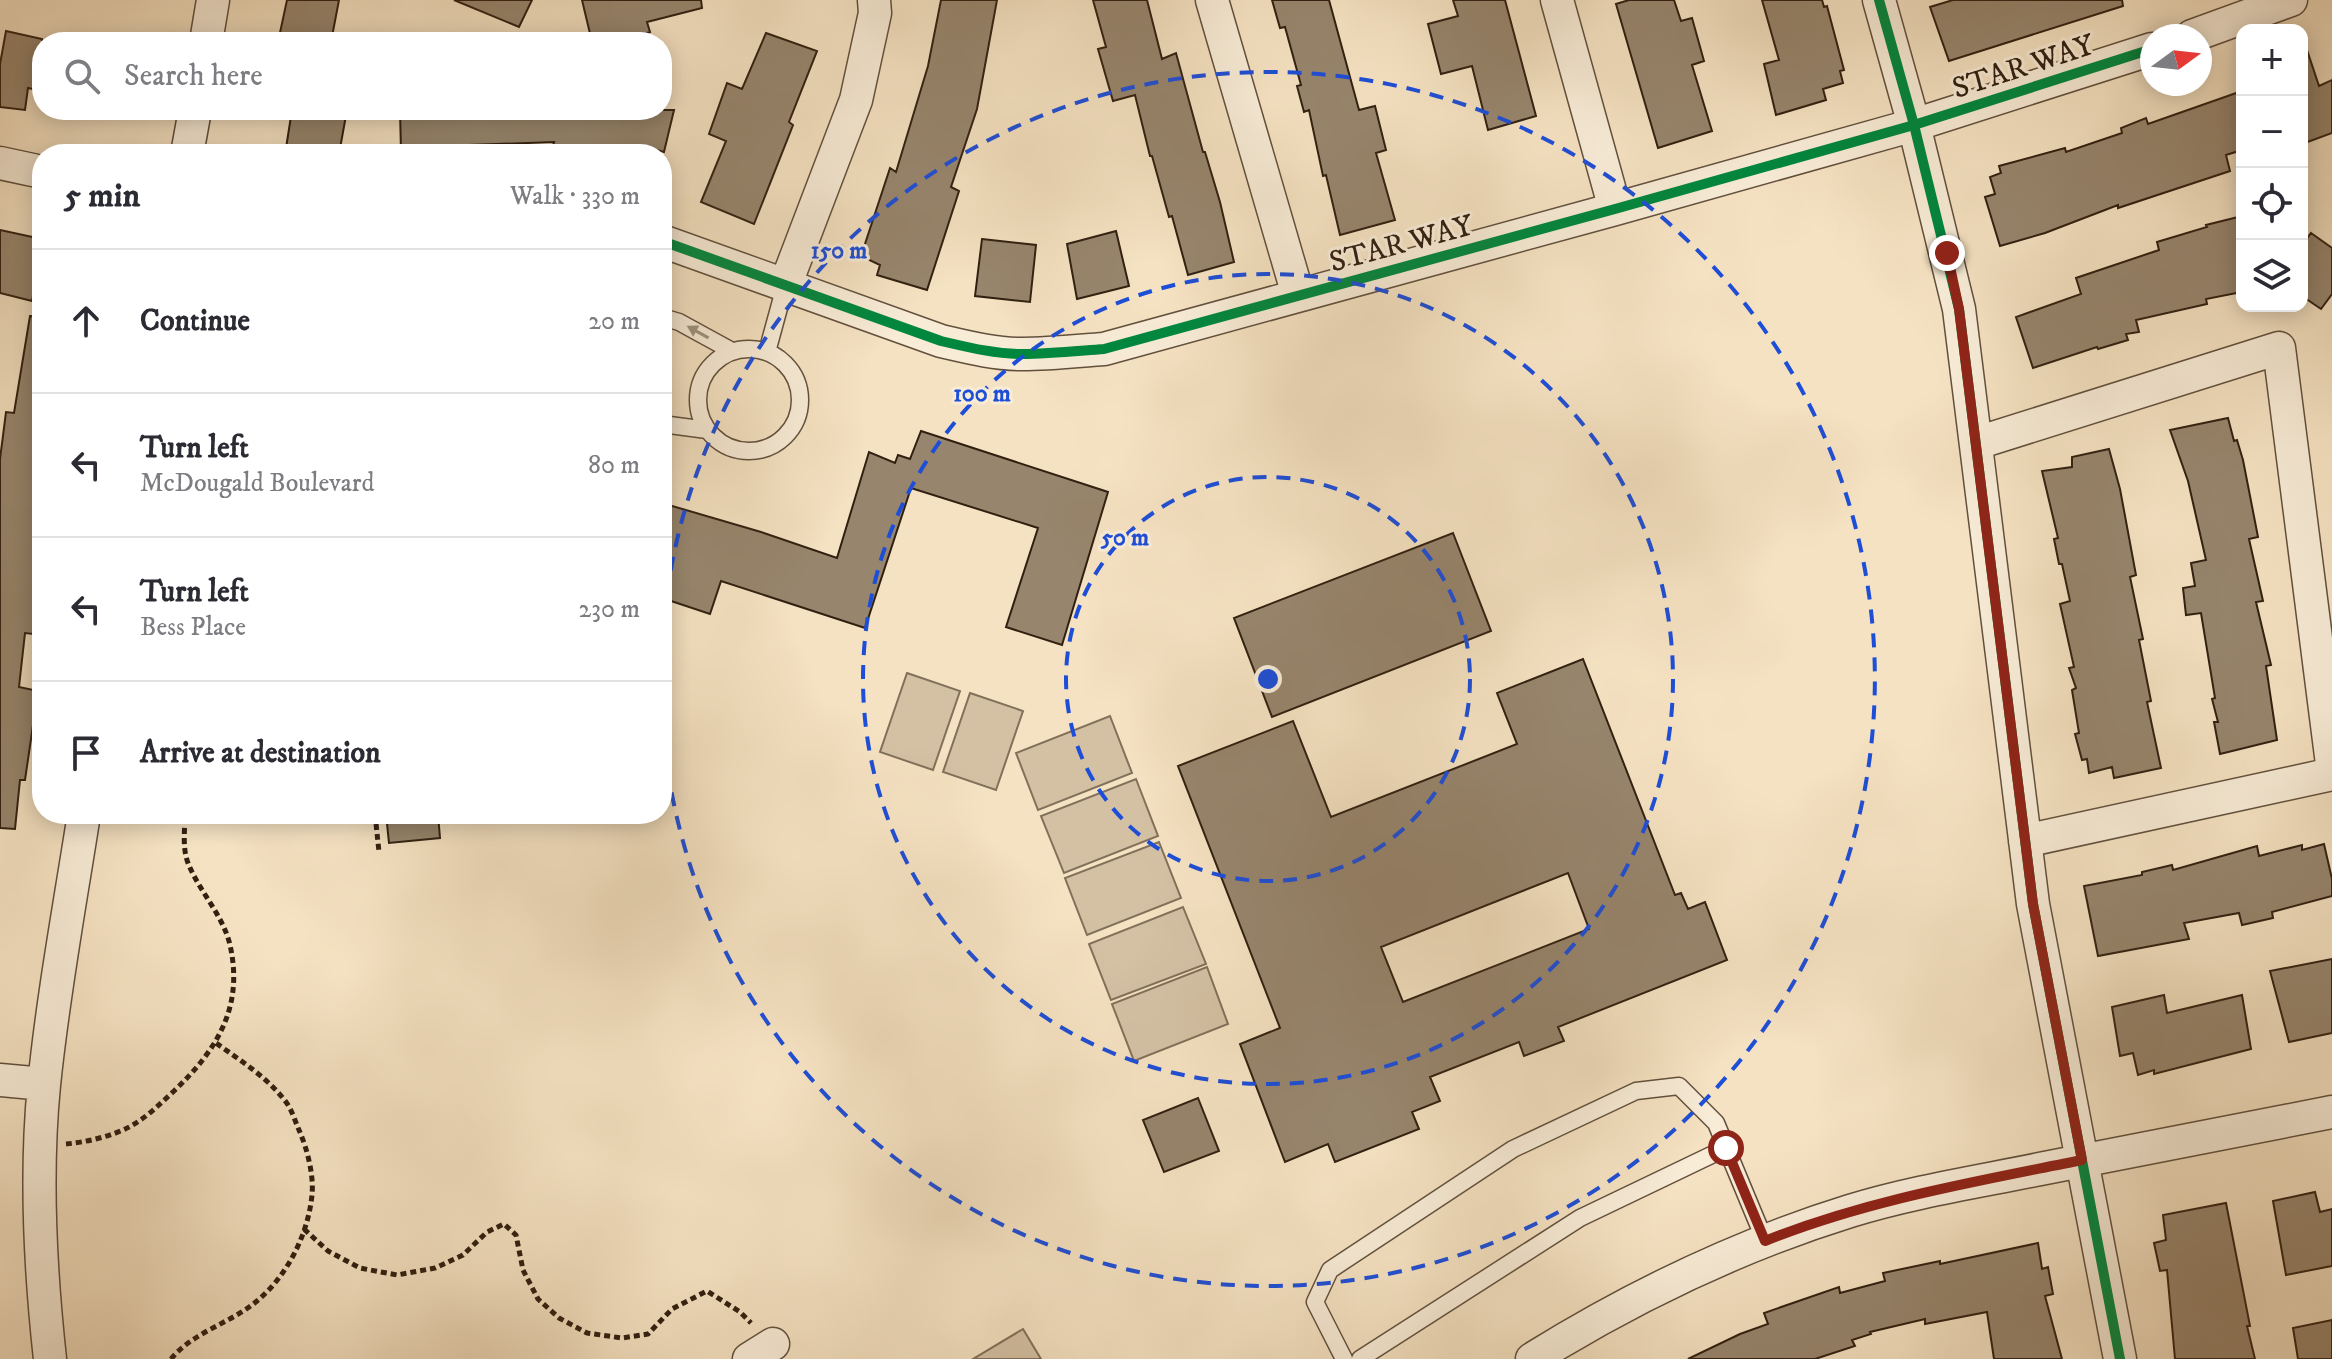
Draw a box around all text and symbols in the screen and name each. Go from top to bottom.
north arrow [2140,24,2212,96]
map controls [2236,24,2308,312]
button: + [2236,24,2308,96]
street label: STAR WAY [1948,27,2100,108]
search box [32,32,672,120]
icon: search [60,54,104,98]
text: Search here [124,58,263,95]
button: − [2236,96,2308,168]
button: locate [2236,168,2308,240]
text: 5 min [64,175,140,217]
text: Walk · 330 m [510,180,640,213]
street label: STAR WAY [1326,207,1478,281]
route end [1929,235,1965,271]
text: 150 m [811,236,867,266]
button: layers [2236,240,2308,312]
icon: ahead [64,299,108,343]
text: Continue [140,303,250,340]
text: 20 m [588,305,640,338]
one-way arrow [687,325,709,339]
text: 100 m [953,379,1011,409]
text: Turn left [140,430,249,467]
icon: left [64,443,108,487]
text: 80 m [588,449,640,482]
text: McDougald Boulevard [140,467,374,500]
text: 50 m [1100,523,1149,553]
text: Turn left [140,574,249,611]
icon: left [64,587,108,631]
text: 230 m [578,593,640,626]
text: Bess Place [140,611,246,644]
centre of rings [1254,665,1282,693]
icon: arrive [64,731,108,775]
text: Arrive at destination [140,735,381,772]
route start [1708,1130,1744,1166]

